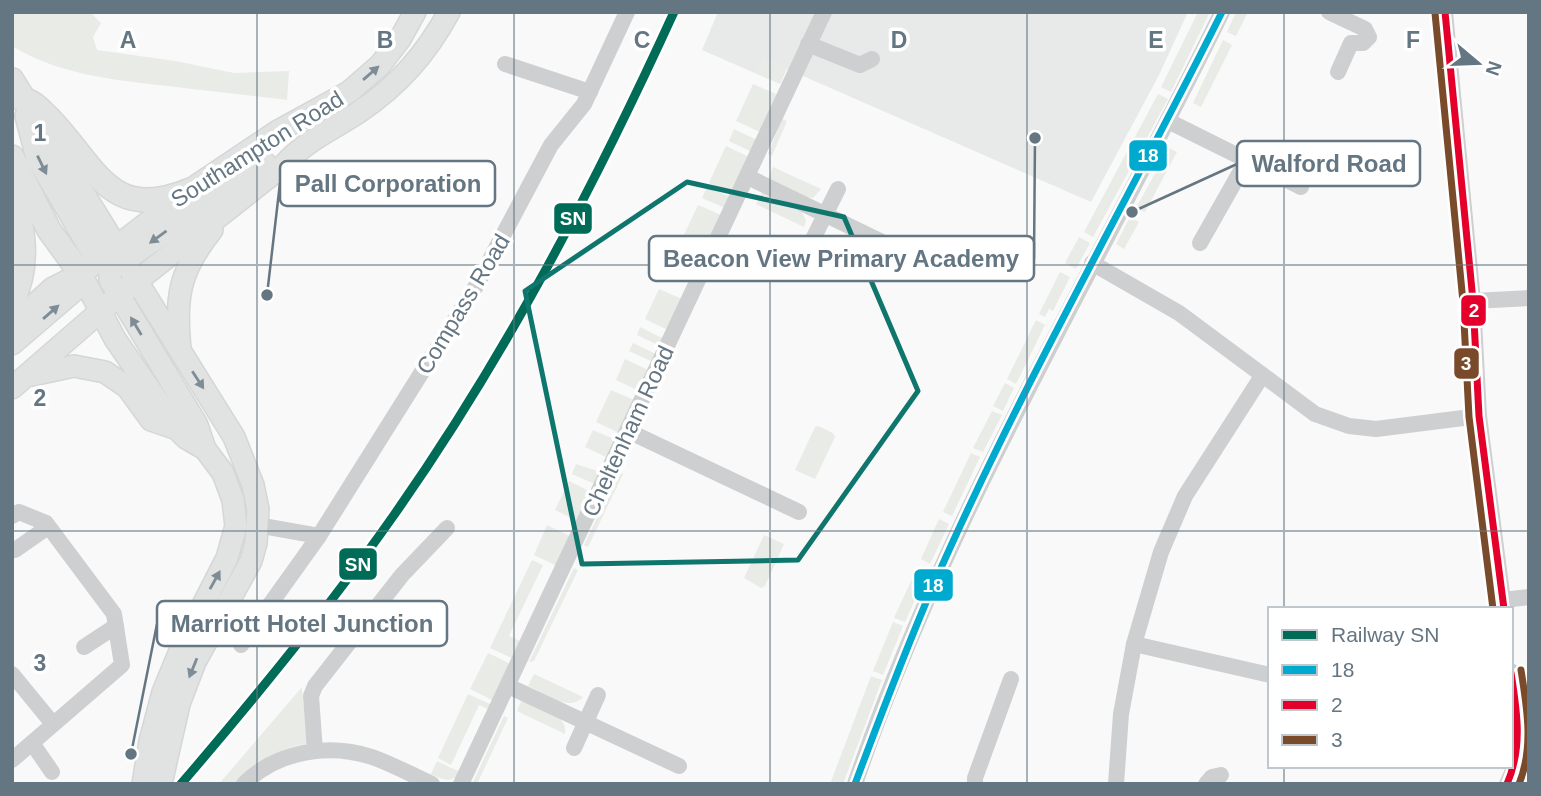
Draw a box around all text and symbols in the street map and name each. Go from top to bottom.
text: A [120,27,136,53]
text: B [377,27,393,53]
text: C [634,27,650,53]
text: D [891,27,907,53]
text: E [1148,27,1164,53]
text: F [1406,27,1420,53]
north arrow [1443,28,1513,98]
text: N [1481,58,1506,78]
one-way arrow [362,66,379,81]
street label: Southampton Road [166,85,348,213]
text: 1 [34,120,47,146]
line badge: 18 [1128,139,1168,172]
callout: Walford Road [1237,141,1420,186]
text: 18 [1137,145,1159,166]
text: Walford Road [1251,150,1407,177]
one-way arrow [37,155,48,175]
callout: Pall Corporation [280,161,495,206]
text: Pall Corporation [295,170,481,197]
line badge: SN [553,202,593,235]
text: SN [560,208,586,229]
street label: Compass Road [411,229,515,379]
one-way arrow [149,230,168,244]
callout: Beacon View Primary Academy [649,236,1034,281]
text: Beacon View Primary Academy [663,245,1020,272]
line badge: 2 [1460,294,1487,327]
text: 2 [1469,300,1479,321]
one-way arrow [42,305,59,320]
one-way arrow [129,316,142,335]
street label: Cheltenham Road [577,341,679,521]
line badge: 3 [1453,347,1480,380]
text: 3 [1461,353,1471,374]
one-way arrow [191,371,204,390]
text: 2 [34,385,46,411]
line badge: SN [338,547,378,581]
text: SN [345,554,371,575]
line badge: 18 [913,568,954,602]
one-way arrow [209,570,221,589]
text: 18 [922,575,944,596]
callout: Marriott Hotel Junction [157,601,447,646]
legend [1268,607,1513,768]
text: Marriott Hotel Junction [171,610,433,637]
text: Railway SN [1331,623,1440,646]
text: 3 [34,650,46,676]
one-way arrow [187,658,199,678]
text: 18 [1331,658,1354,681]
text: 2 [1331,693,1343,716]
text: 3 [1331,728,1343,751]

